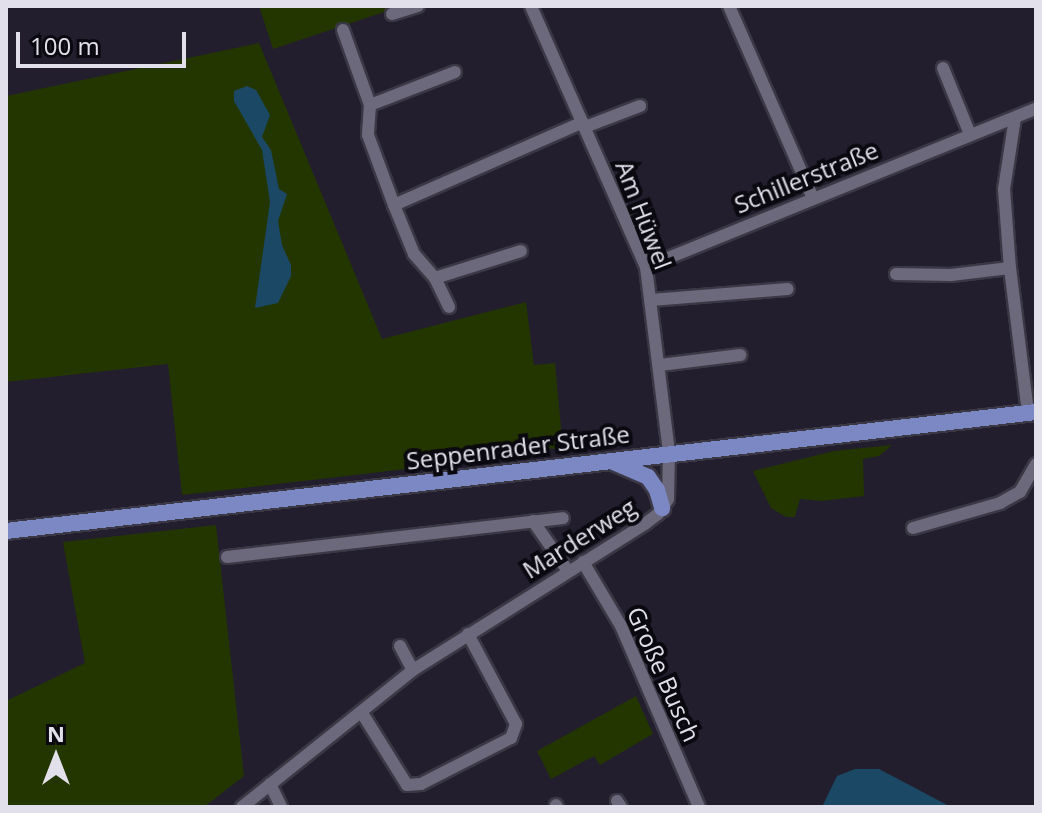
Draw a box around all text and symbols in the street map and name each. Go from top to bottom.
scale bar [20,16,190,66]
text: 100 m [30,29,100,62]
street label: Schillerstraße [730,135,882,219]
street label: Am Hüwel [610,157,678,273]
street label: Seppenrader Straße [405,419,631,475]
street label: Marderweg [517,492,641,584]
street label: Große Busch [622,602,706,746]
north arrow [16,717,96,797]
text: N [47,718,65,748]

